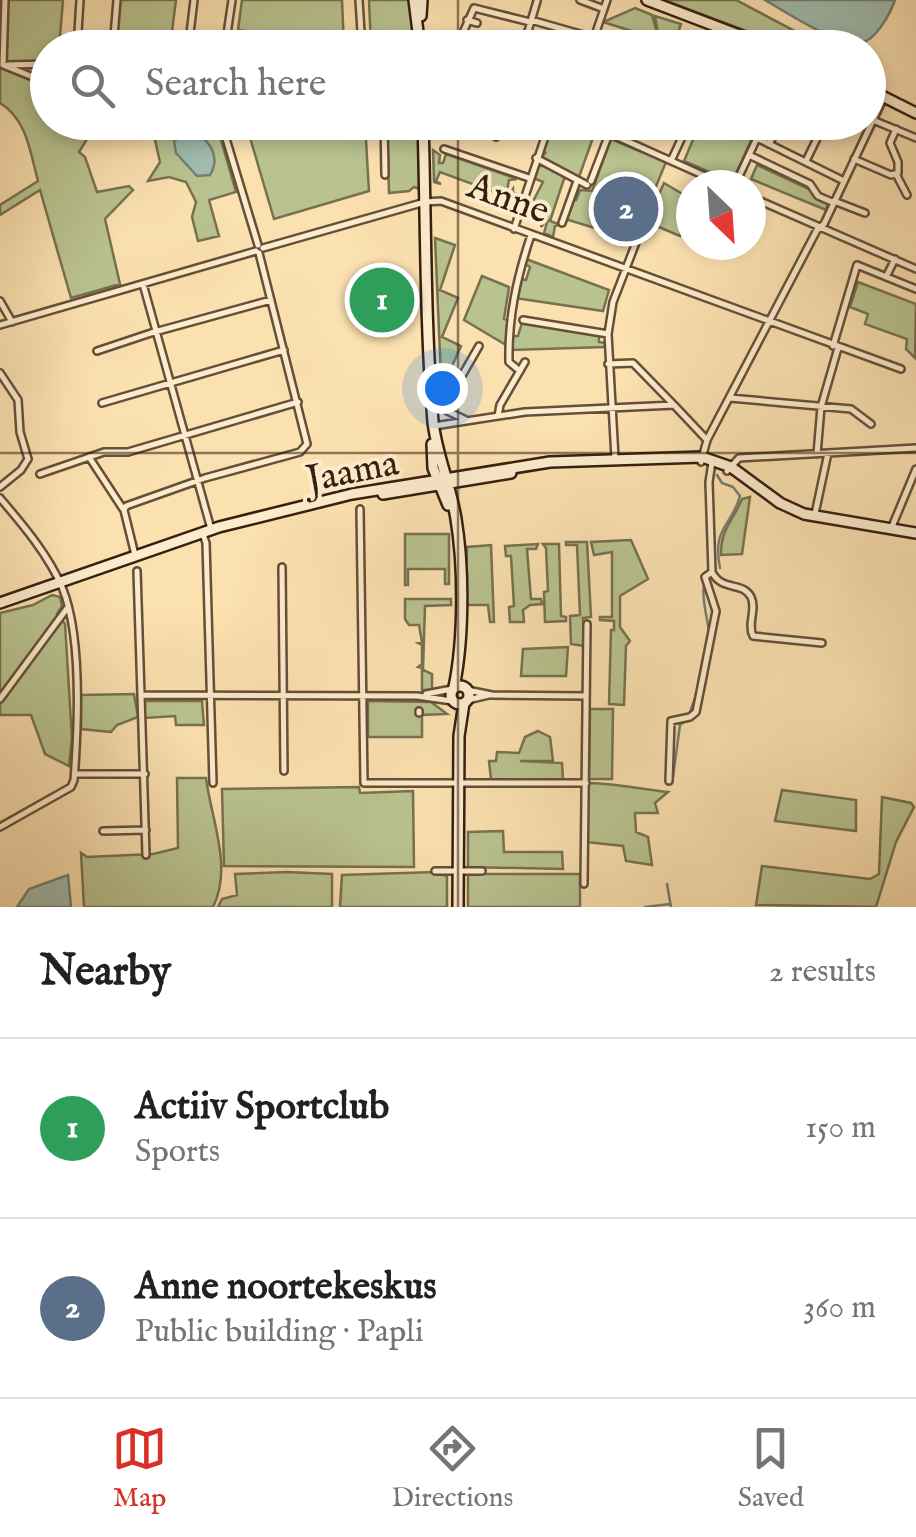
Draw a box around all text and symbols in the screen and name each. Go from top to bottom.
search box [30,30,886,140]
icon: search [65,58,120,113]
text: Search here [145,61,326,109]
street label: Anne [460,163,555,237]
north arrow [676,170,766,260]
pin: 2 [594,172,658,246]
pin: 1 [350,262,414,338]
your location [417,363,468,414]
street label: Jaama [298,440,403,506]
text: Nearby [40,946,171,999]
text: 2 results [769,952,876,993]
text: Actiiv Sportclub [135,1084,389,1132]
text: 1 [67,1108,78,1149]
text: 150 m [805,1108,876,1149]
text: Sports [135,1132,220,1173]
text: Anne noortekeskus [135,1264,437,1312]
text: 2 [65,1288,80,1329]
text: 360 m [803,1288,876,1329]
text: Public building · Papli [135,1312,423,1353]
tab: Map [112,1421,167,1516]
tab: Directions [391,1421,513,1516]
tab: Saved [738,1421,804,1516]

